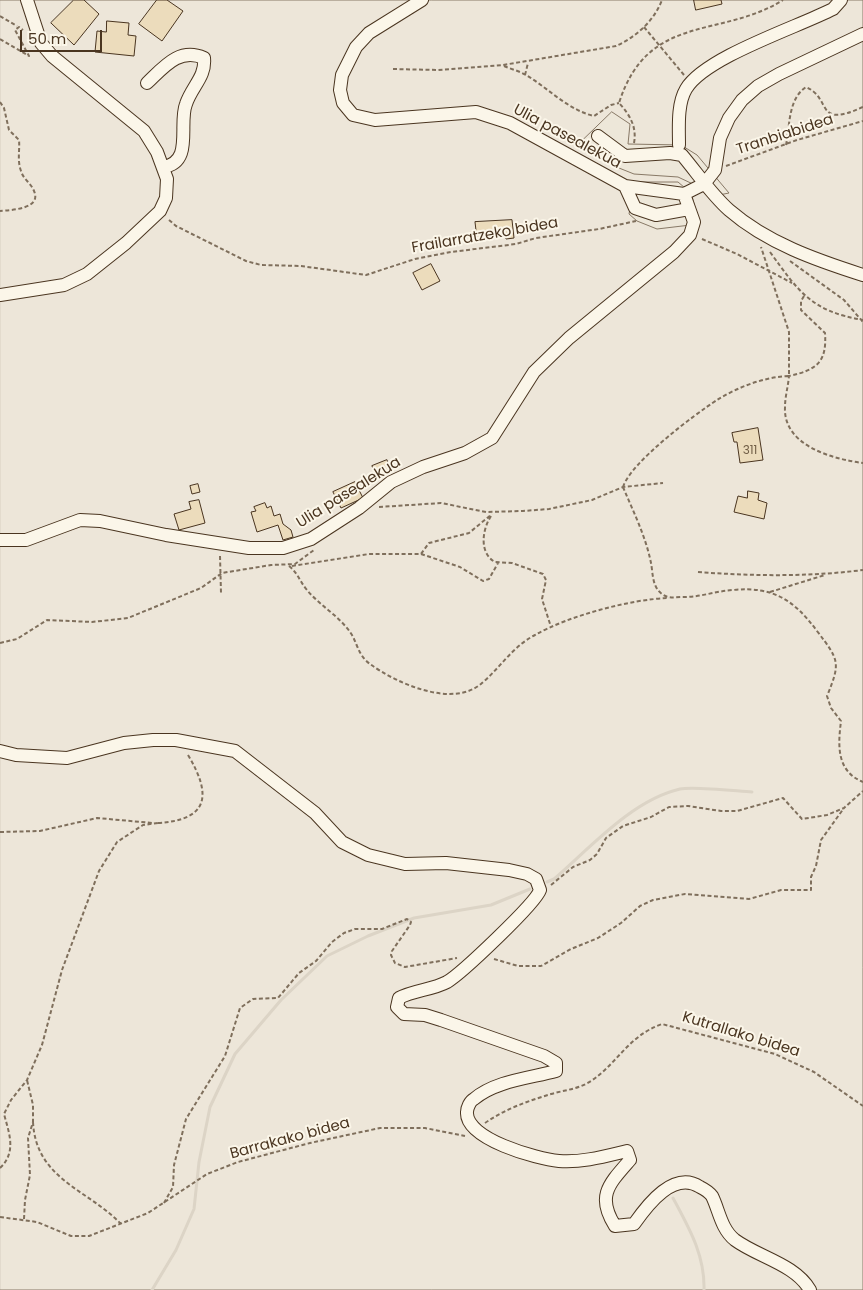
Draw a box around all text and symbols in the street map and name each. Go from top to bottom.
scale bar [22,20,105,52]
text: 50 m [28,28,66,49]
street label: Ulia pasealekua [510,101,624,173]
street label: Tranbiabidea [734,111,836,159]
street label: Frailarratzeko bidea [410,214,560,258]
house number: 311 [743,444,757,458]
street label: Ulia pasealekua [293,454,405,532]
street label: Kutrallako bidea [680,1009,802,1061]
street label: Barrakako bidea [228,1114,352,1164]

